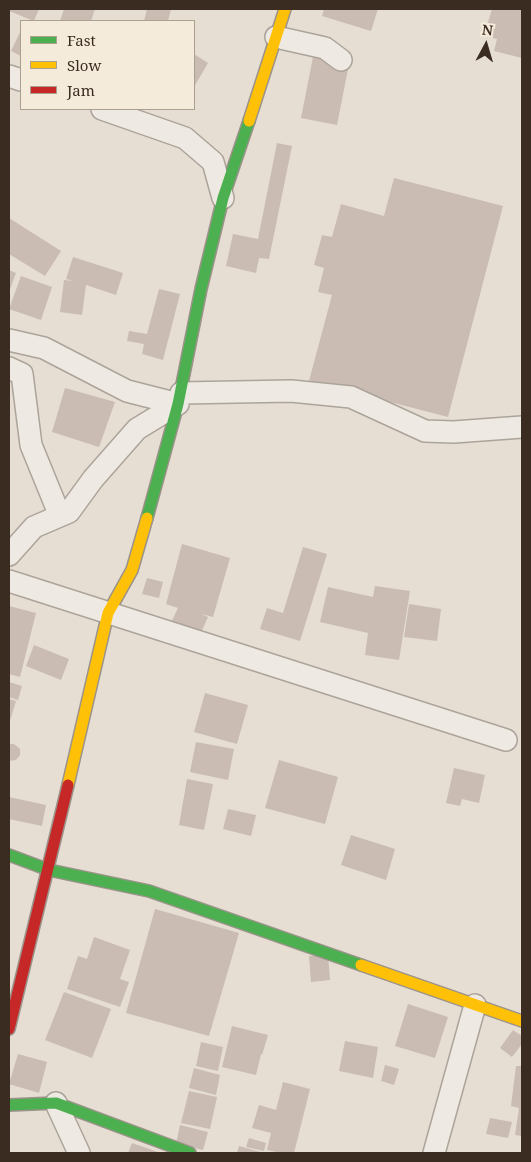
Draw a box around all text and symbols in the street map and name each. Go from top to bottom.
legend [20,20,195,110]
north arrow [461,20,511,70]
text: N [481,20,494,40]
text: Fast [67,30,96,50]
text: Slow [67,55,101,75]
text: Jam [67,80,95,100]

